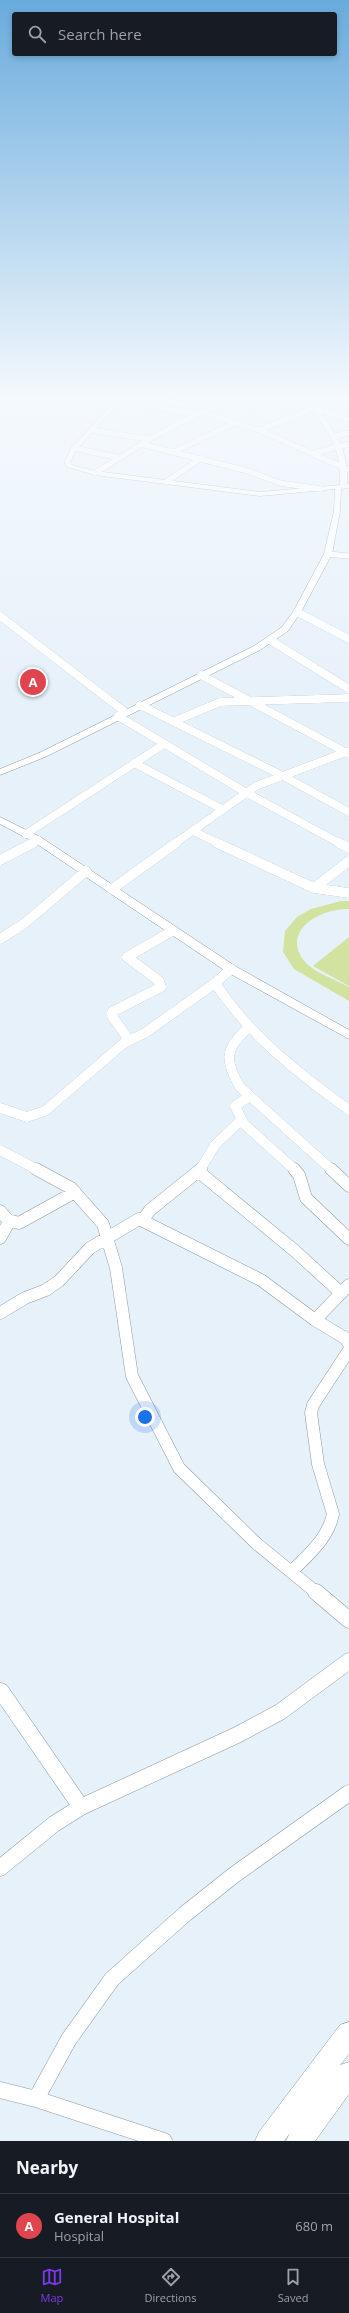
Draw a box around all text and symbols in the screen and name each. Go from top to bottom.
search box [12,12,337,56]
icon: search [26,23,48,45]
text: Search here [58,24,142,44]
pin: A [20,667,46,697]
your location [135,1407,155,1427]
text: Nearby [16,2156,78,2179]
text: General Hospital [54,2207,179,2227]
text: A [25,2217,33,2235]
text: 680 m [295,2217,333,2235]
text: Hospital [54,2227,104,2245]
tab: Map [41,2266,63,2305]
tab: Directions [145,2266,197,2305]
tab: Saved [278,2266,308,2305]

